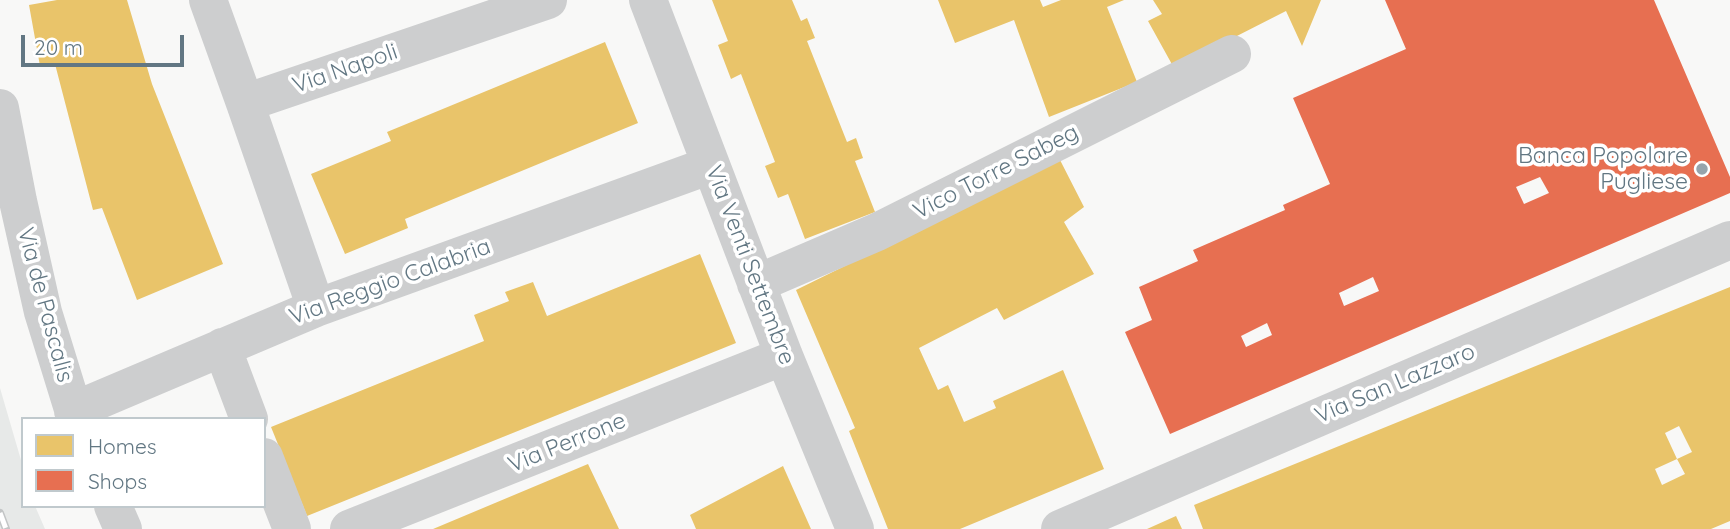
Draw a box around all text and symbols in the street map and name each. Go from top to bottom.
scale bar [24,21,187,65]
text: 20 m [34,34,83,60]
street label: Via Napoli [289,38,401,100]
street label: Vico Torre Sabeg [909,118,1083,226]
place label: Banca Popolare Pugliese [1518,142,1688,196]
street label: Via Venti Settembre [699,161,801,369]
marker: Banca Popolare Pugliese [1694,161,1710,177]
street label: Via de Pascalis [11,225,79,385]
street label: Via Reggio Calabria [286,233,494,331]
street label: Via San Lazzaro [1311,338,1479,430]
street label: Via Perrone [504,407,630,479]
legend [21,417,266,508]
text: Homes [88,433,157,459]
text: Shops [88,468,147,494]

